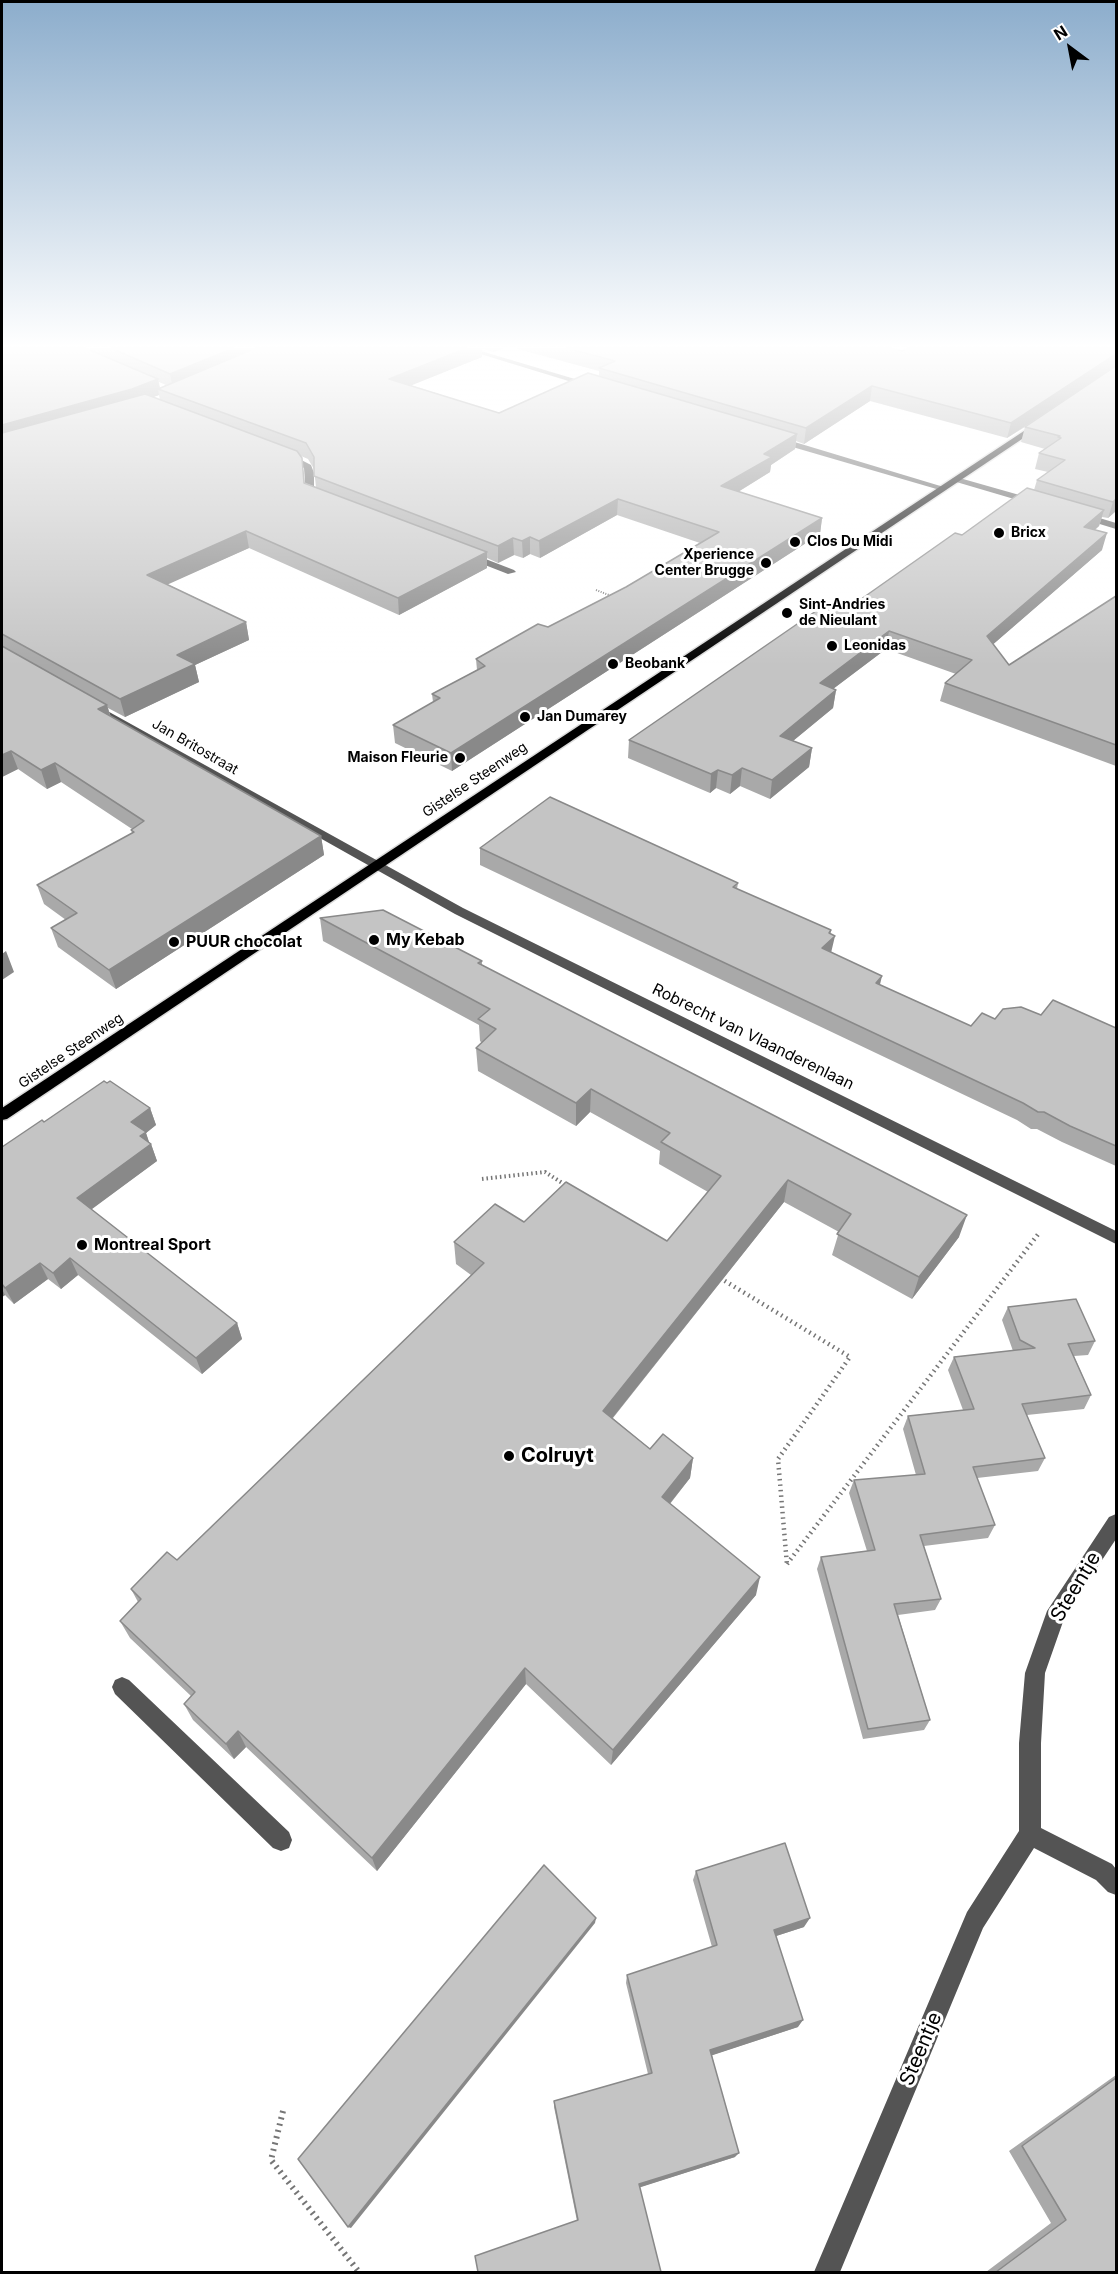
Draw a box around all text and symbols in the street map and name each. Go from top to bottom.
north arrow [1040,18,1100,78]
text: N [1050,21,1071,44]
place label: Bricx [1011,525,1046,541]
marker: Bricx [992,526,1006,540]
place label: Clos Du Midi [807,534,892,550]
marker: Clos Du Midi [788,535,802,549]
place label: Xperience Center Brugge [655,547,754,580]
marker: Xperience Center Brugge [759,556,773,570]
place label: Sint-Andries de Nieulant [799,597,885,630]
marker: Sint-Andries de Nieulant [780,606,794,620]
place label: Leonidas [844,638,906,654]
marker: Leonidas [825,639,839,653]
place label: Beobank [625,656,685,672]
marker: Beobank [606,657,620,671]
place label: Jan Dumarey [537,709,627,725]
marker: Jan Dumarey [518,710,532,724]
street label: Jan Britostraat [149,716,241,778]
street label: Gistelse Steenweg [419,739,531,821]
place label: Maison Fleurie [348,750,448,766]
marker: Maison Fleurie [453,751,467,765]
place label: My Kebab [386,930,465,950]
place label: PUUR chocolat [186,932,302,952]
marker: My Kebab [367,933,381,947]
marker: PUUR chocolat [167,935,181,949]
street label: Robrecht van Vlaanderenlaan [649,980,857,1094]
street label: Gistelse Steenweg [15,1010,127,1092]
place label: Montreal Sport [94,1235,211,1255]
marker: Montreal Sport [75,1238,89,1252]
place label: Colruyt [521,1444,594,1468]
marker: Colruyt [502,1449,516,1463]
street label: Steentje [1046,1548,1106,1626]
street label: Steentje [895,2009,947,2089]

